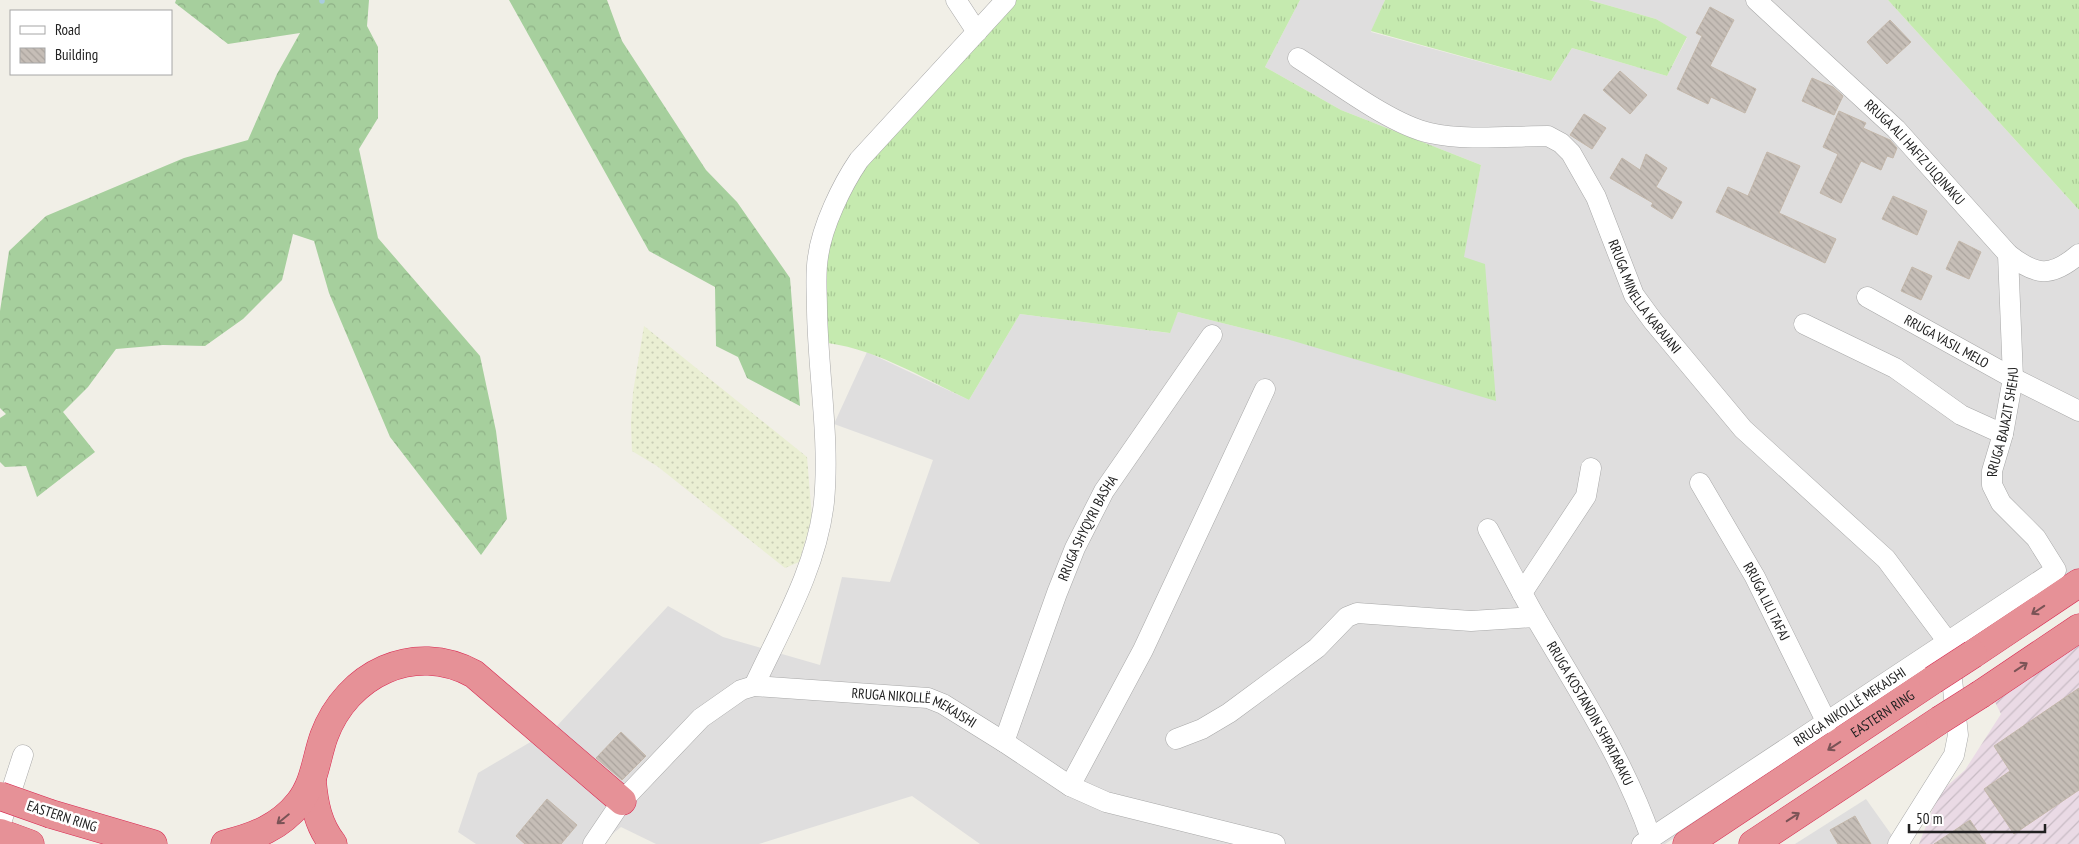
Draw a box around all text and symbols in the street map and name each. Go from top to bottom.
legend [10,10,172,75]
text: Road [55,20,81,39]
text: Building [55,45,98,64]
street label: RRUGA ALI HAFIZ ULQINAKU [1861,95,1969,209]
street label: RRUGA MINELLA KARAJANI [1604,237,1685,357]
street label: RRUGA VASIL MELO [1901,310,1992,372]
street label: RRUGA BAJAZIT SHEHU [1983,367,2022,477]
street label: RRUGA SHYQYRI BASHA [1054,471,1122,584]
street label: RRUGA LILI TAFAJ [1739,559,1794,644]
one-way arrow [2032,605,2046,615]
street label: RRUGA KOSTANDIN SHPATARAKU [1543,638,1637,788]
one-way arrow [2014,661,2028,671]
street label: RRUGA NIKOLLË MEKAJSHI [1790,663,1909,750]
street label: RRUGA NIKOLLË MEKAJSHI [851,684,980,732]
street label: EASTERN RING [1847,686,1918,741]
one-way arrow [1827,741,1841,751]
street label: EASTERN RING [25,796,99,836]
scale bar [1909,802,2045,834]
text: 50 m [1916,809,1942,828]
one-way arrow [1786,812,1800,822]
one-way arrow [276,813,289,824]

